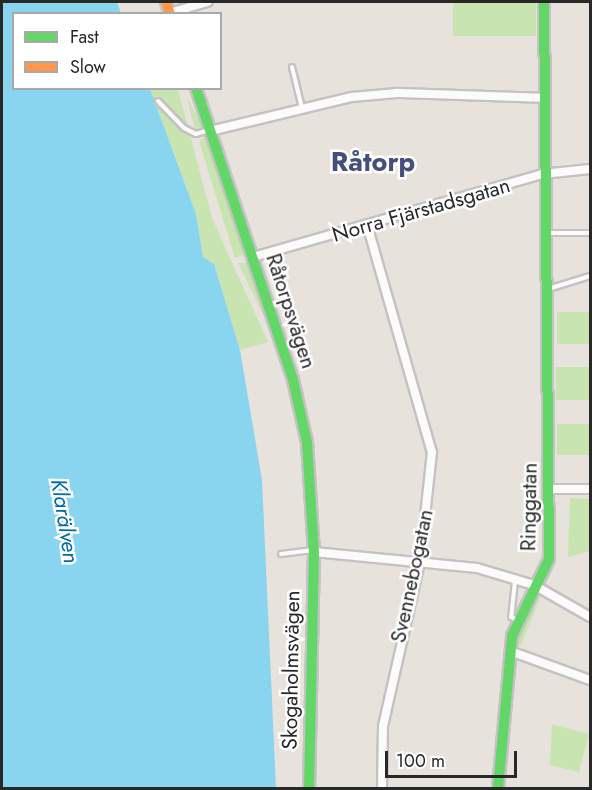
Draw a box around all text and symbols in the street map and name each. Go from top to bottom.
legend [12,12,222,90]
text: Fast [70,24,99,50]
text: Slow [70,54,106,80]
district label: Råtorp [331,146,415,178]
street label: Norra Fjärstadsgatan [329,173,513,247]
street label: Råtorpsvägen [261,250,321,372]
street label: Ringgatan [516,463,542,551]
water label: Klarälven [45,477,85,565]
street label: Svennebogatan [386,507,438,645]
street label: Skogaholmsvägen [277,590,305,750]
scale bar [388,739,520,777]
text: 100 m [396,748,445,774]

